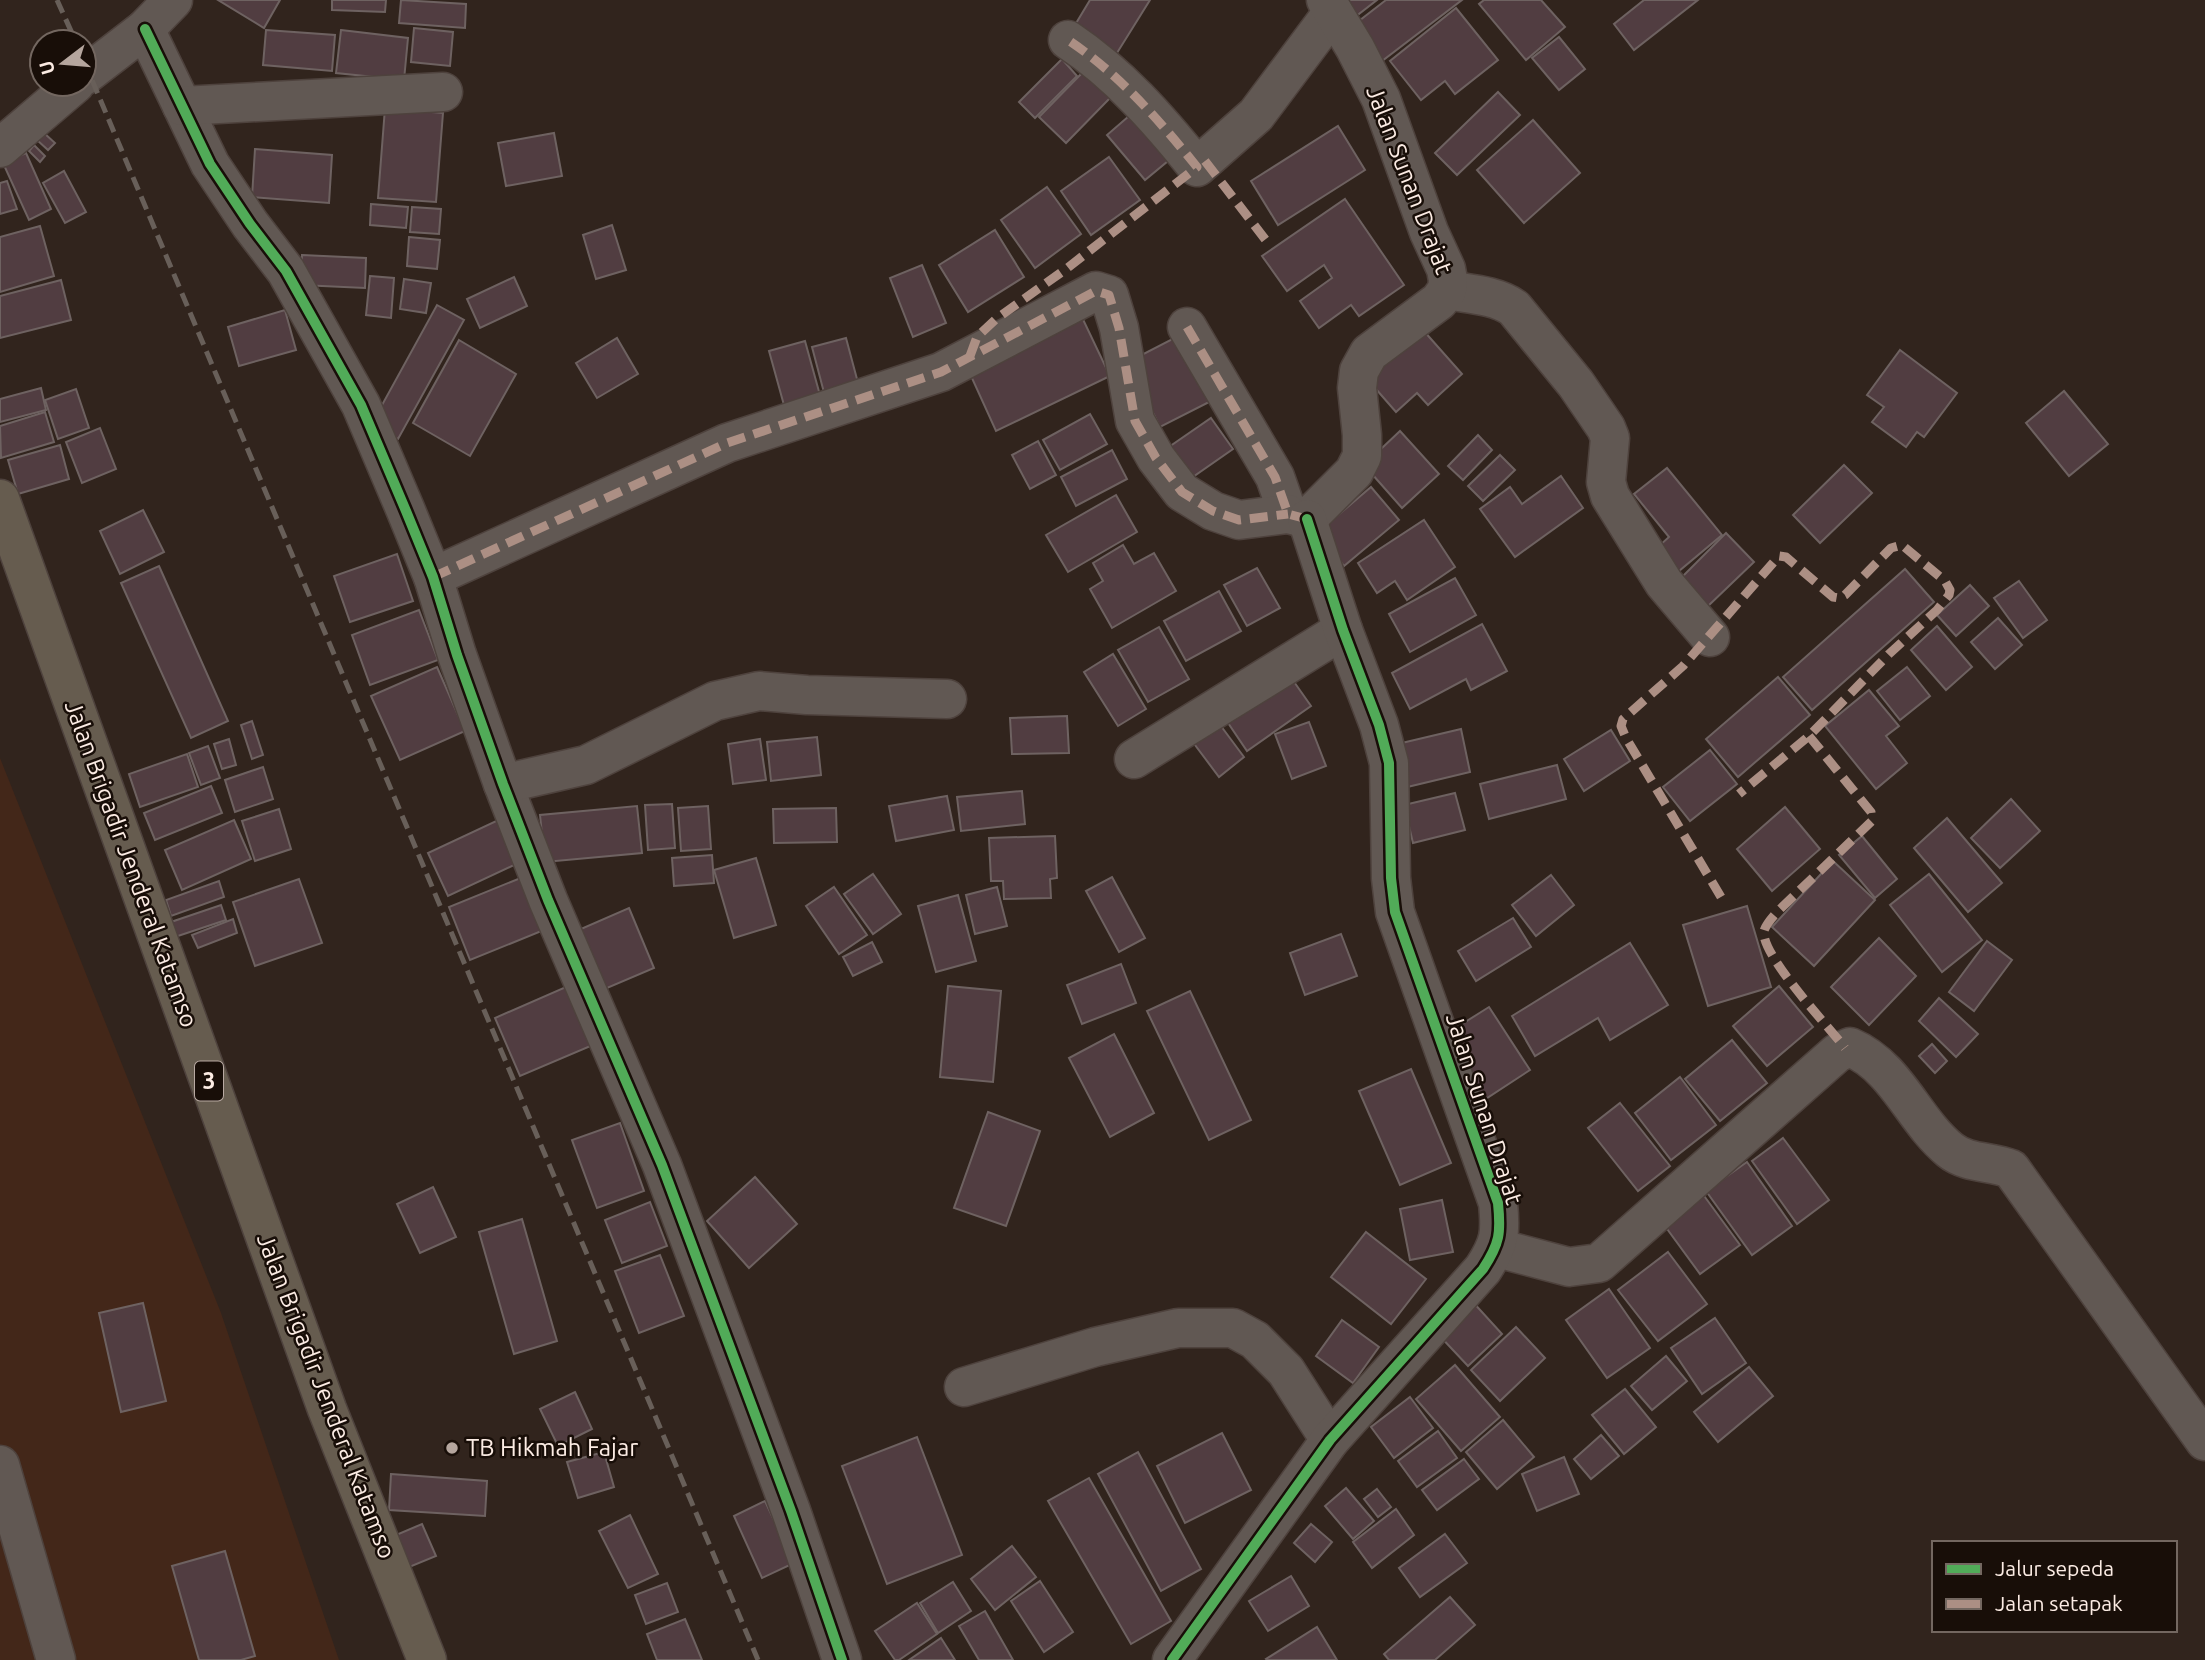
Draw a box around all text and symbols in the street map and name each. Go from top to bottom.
north arrow [28,28,98,98]
text: U [34,58,59,77]
street label: Jalan Sunan Drajat [1361,82,1458,278]
street label: Jalan Brigadir Jenderal Katamso [60,697,203,1031]
street label: Jalan Sunan Drajat [1441,1010,1528,1208]
road number: 3 [195,1062,223,1100]
street label: Jalan Brigadir Jenderal Katamso [252,1230,401,1562]
place label: TB Hikmah Fajar [466,1434,638,1461]
marker: TB Hikmah Fajar [444,1440,460,1456]
legend [1932,1541,2177,1632]
text: Jalur sepeda [1995,1556,2114,1580]
text: Jalan setapak [1995,1591,2123,1615]

